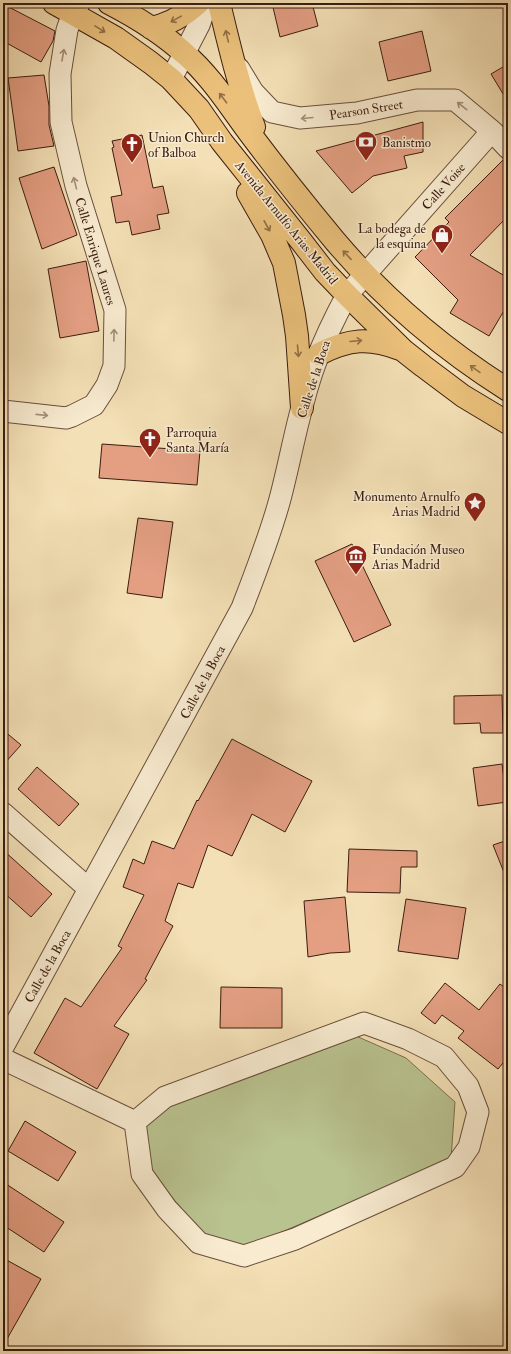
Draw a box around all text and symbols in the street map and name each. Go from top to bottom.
one-way arrow [171,16,183,24]
one-way arrow [94,25,106,33]
one-way arrow [223,29,231,42]
one-way arrow [59,49,67,62]
one-way arrow [219,92,227,103]
street label: Pearson Street [328,96,404,124]
one-way arrow [457,101,467,110]
one-way arrow [301,114,314,121]
bank icon: Banistmo [353,129,379,162]
place label: Union Church of Balboa [148,130,224,161]
church icon: Union Church of Balboa [119,131,145,164]
place label: Banistmo [382,135,431,151]
street label: Avenida Arnulfo Arias Madrid [231,157,341,288]
street label: Calle Voise [419,160,469,213]
one-way arrow [71,177,79,190]
street label: Calle Enrique Laures [71,196,119,308]
one-way arrow [264,219,271,231]
place label: La bodega de la esquina [358,221,427,252]
shop icon: La bodega de la esquina [429,222,455,255]
one-way arrow [343,249,352,260]
one-way arrow [111,329,118,342]
street label: Calle de la Boca [294,338,334,420]
one-way arrow [349,338,362,345]
one-way arrow [294,344,302,357]
one-way arrow [470,365,481,373]
one-way arrow [35,412,48,419]
place label: Parroquia Santa María [166,425,230,456]
church icon: Parroquia Santa María [137,426,163,459]
place label: Monumento Arnulfo Arias Madrid [353,489,461,520]
place icon: Monumento Arnulfo Arias Madrid [462,490,488,523]
place label: Fundación Museo Arias Madrid [371,542,465,573]
museum icon: Fundación Museo Arias Madrid [343,543,369,576]
street label: Calle de la Boca [177,642,229,722]
street label: Calle de la Boca [21,927,75,1006]

